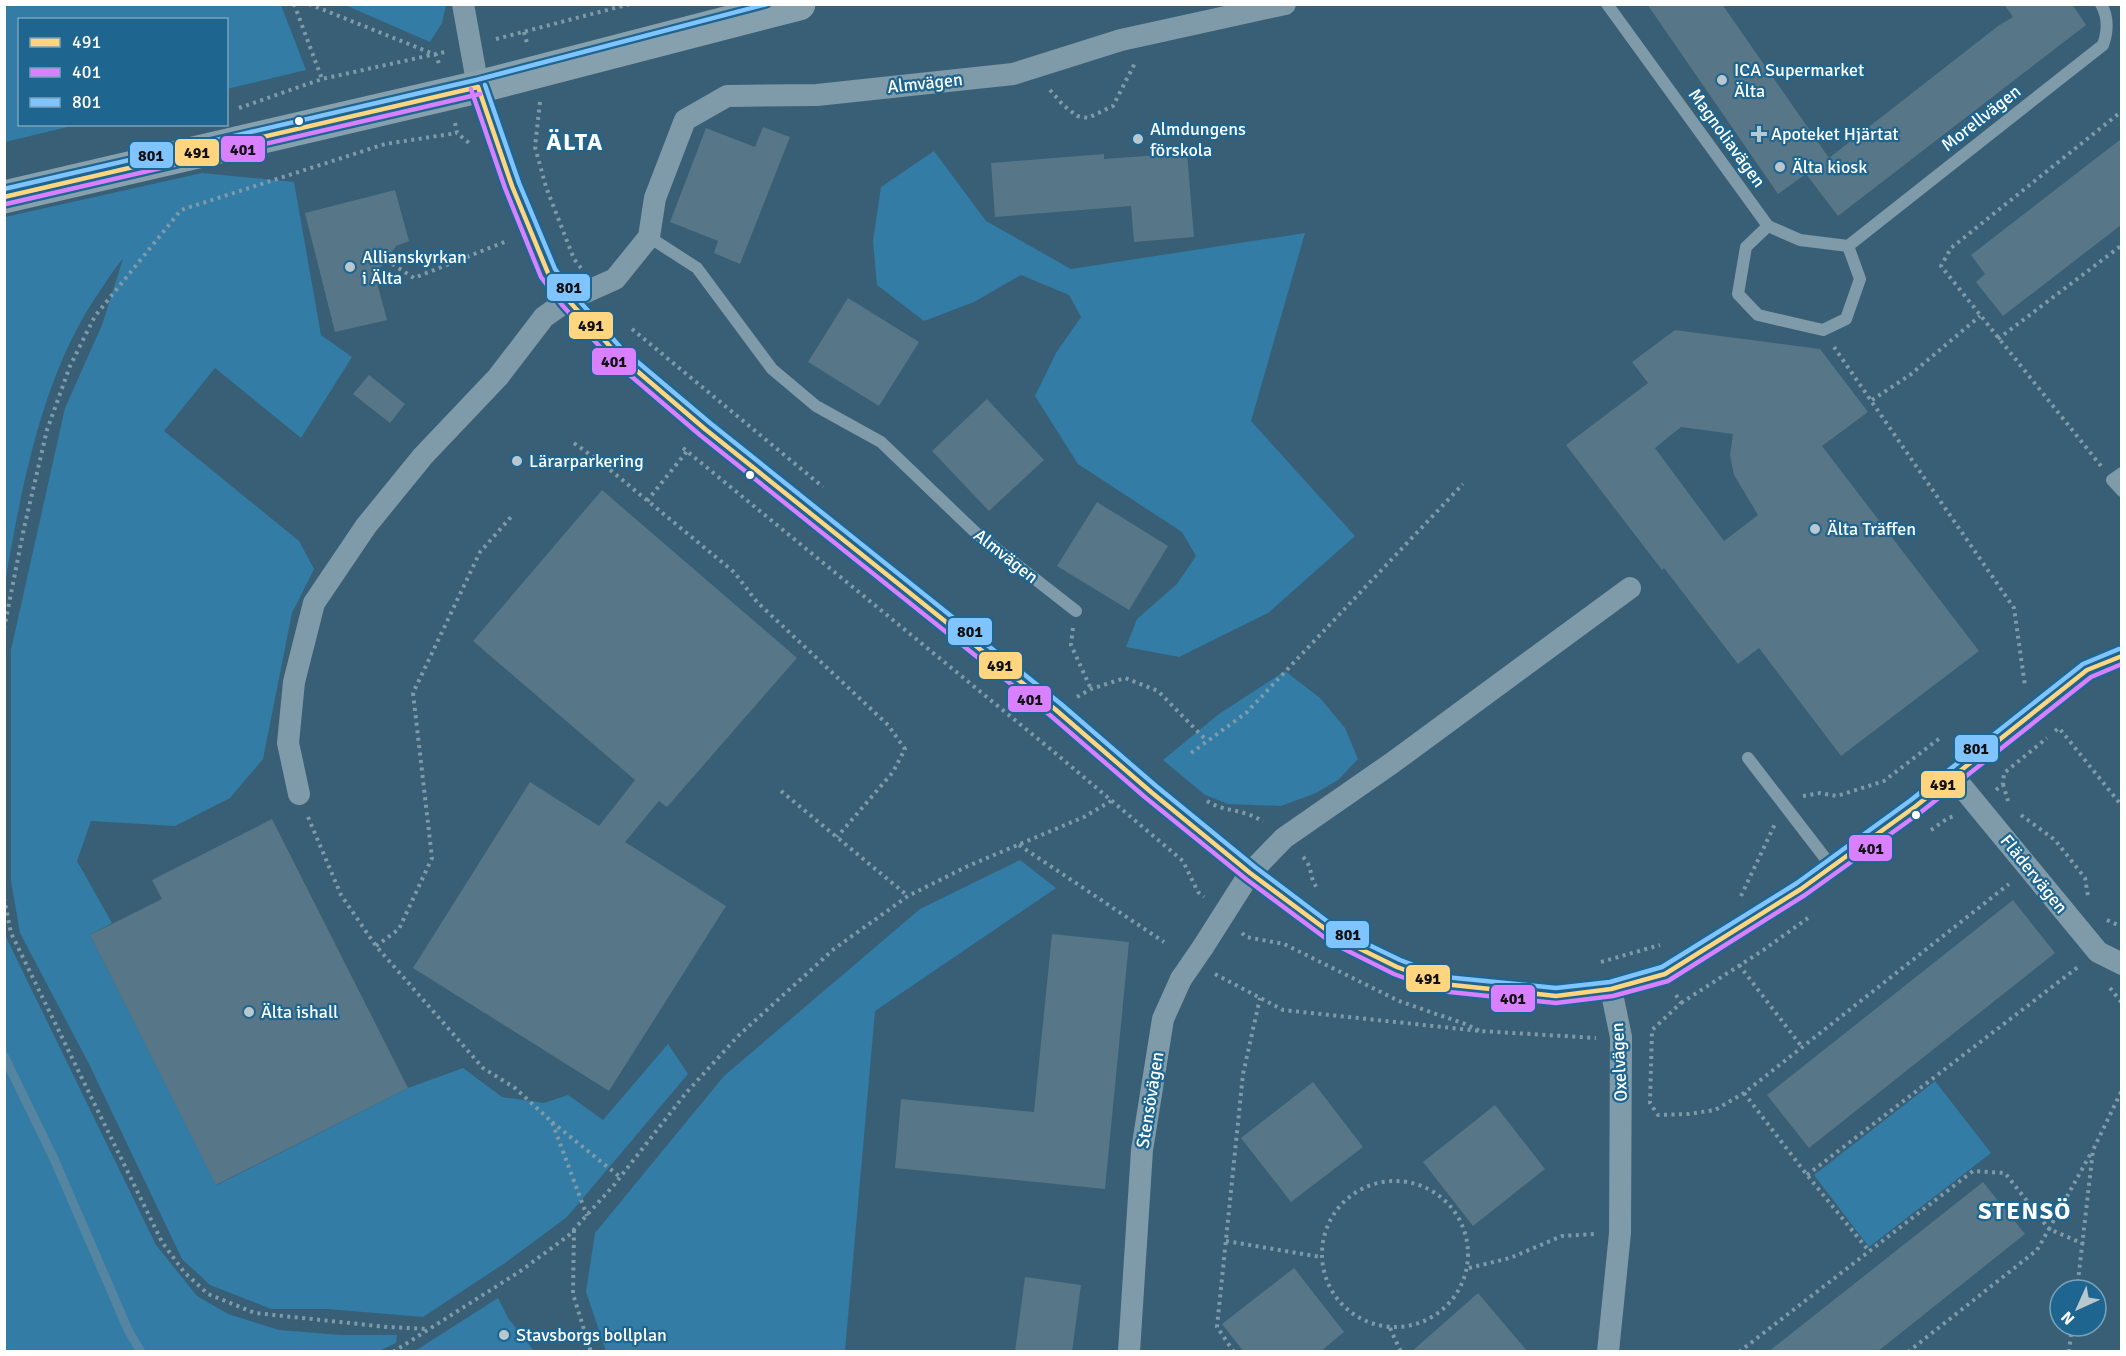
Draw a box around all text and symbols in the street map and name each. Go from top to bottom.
legend [18,18,228,126]
text: 491 [72,31,101,53]
place label: ICA Supermarket Älta [1734,59,1864,102]
text: 401 [72,61,101,83]
street label: Almvägen [886,68,964,98]
marker: ICA Supermarket Älta [1715,73,1729,87]
street label: Morellvägen [1937,80,2025,156]
street label: Magnoliavägen [1684,84,1770,192]
text: 801 [72,91,101,113]
unlabelled marker [293,115,305,127]
place label: Almdungens förskola [1150,118,1246,161]
place label: Apoteket Hjärtat [1771,123,1899,145]
district label: ÄLTA [546,127,604,157]
marker: Apoteket Hjärtat [1752,127,1766,141]
marker: Almdungens förskola [1131,132,1145,146]
line badge: 401 [220,135,266,163]
line badge: 491 [174,138,220,167]
text: 401 [230,140,256,160]
line badge: 801 [129,141,174,169]
text: 491 [184,143,210,163]
text: 801 [138,146,164,166]
place label: Älta kiosk [1792,156,1867,178]
marker: Älta kiosk [1773,160,1787,174]
place label: Allianskyrkan i Älta [362,246,467,289]
marker: Allianskyrkan i Älta [343,260,357,274]
line badge: 801 [546,273,591,302]
text: 801 [556,278,582,298]
line badge: 491 [568,311,614,340]
text: 491 [578,316,604,336]
line badge: 401 [591,347,637,376]
text: 401 [601,352,627,372]
place label: Lärarparkering [529,450,644,472]
marker: Lärarparkering [510,454,524,468]
unlabelled marker [744,469,756,481]
place label: Älta Träffen [1827,518,1916,540]
marker: Älta Träffen [1808,522,1822,536]
street label: Almvägen [969,524,1043,588]
line badge: 801 [947,617,993,646]
text: 801 [957,622,983,642]
line badge: 491 [978,651,1023,680]
text: 491 [987,656,1013,676]
line badge: 401 [1007,685,1052,713]
text: 401 [1017,690,1043,710]
line badge: 801 [1954,734,1999,763]
text: 801 [1963,739,1989,759]
line badge: 491 [1920,770,1966,799]
text: 491 [1930,775,1956,795]
unlabelled marker [1910,809,1922,821]
street label: Flädervägen [1996,830,2072,918]
line badge: 401 [1848,834,1893,862]
text: 401 [1858,839,1884,859]
line badge: 801 [1325,920,1370,949]
text: 801 [1335,925,1361,945]
line badge: 491 [1405,964,1451,993]
text: 491 [1415,969,1441,989]
line badge: 401 [1490,984,1536,1013]
text: 401 [1500,989,1526,1009]
place label: Älta ishall [261,1001,338,1023]
marker: Älta ishall [242,1005,256,1019]
street label: Oxelvägen [1606,1022,1632,1102]
street label: Stensövägen [1132,1050,1168,1150]
district label: STENSÖ [1978,1196,2072,1226]
north arrow [2048,1278,2108,1338]
text: N [2057,1307,2079,1329]
place label: Stavsborgs bollplan [516,1324,667,1346]
marker: Stavsborgs bollplan [497,1328,511,1342]

